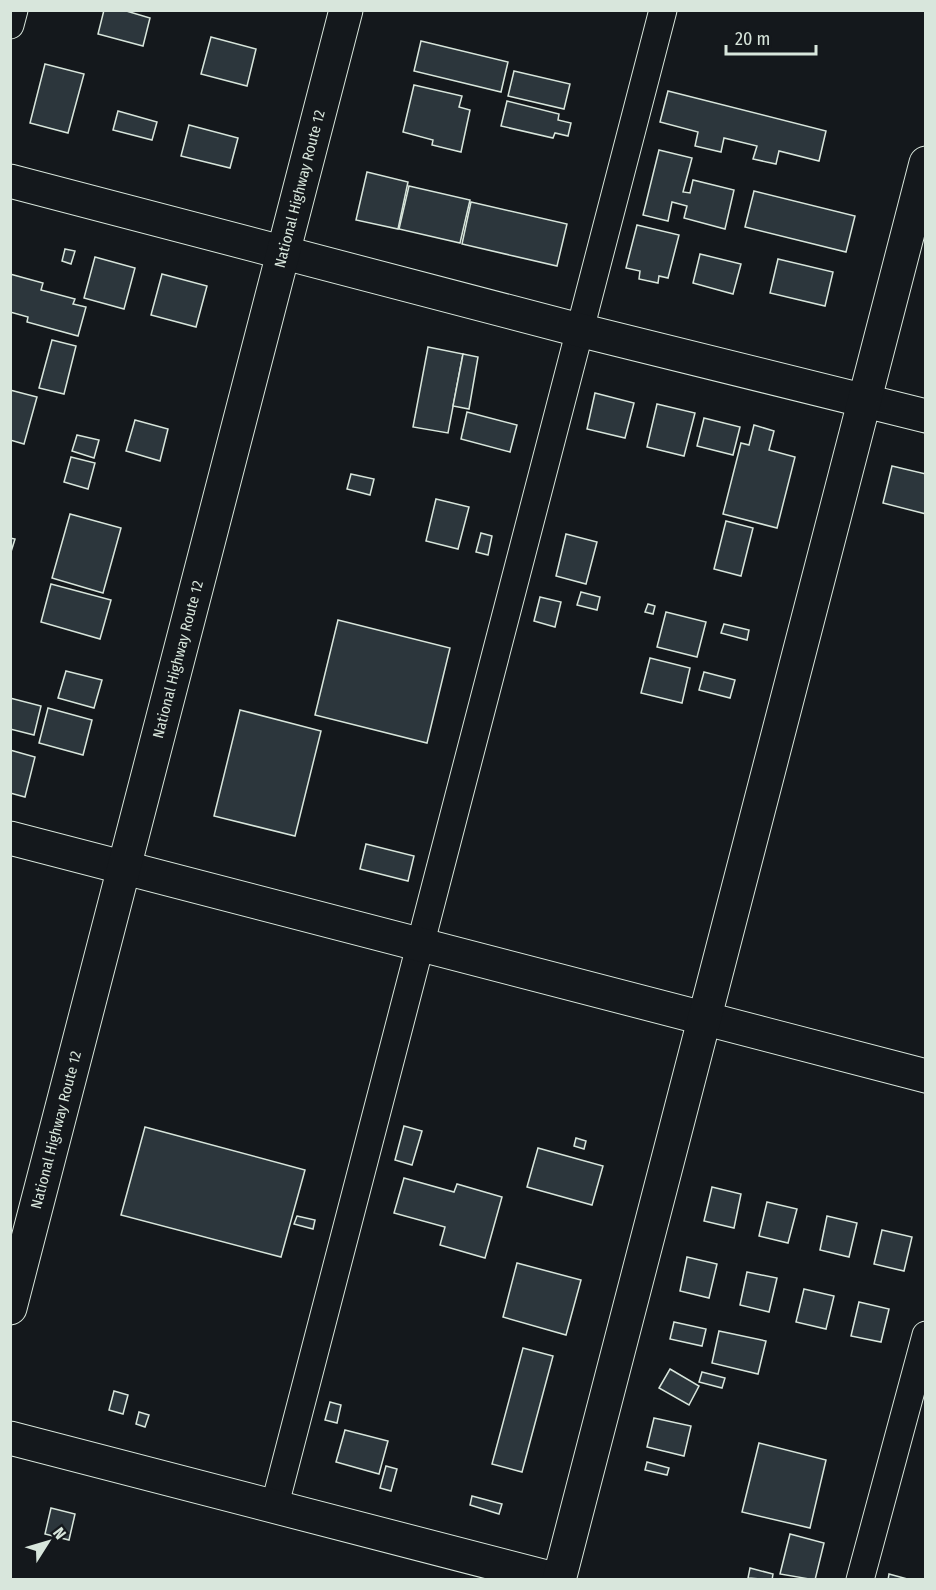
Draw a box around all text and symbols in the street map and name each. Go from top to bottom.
scale bar [726,18,816,56]
text: 20 m [735,28,770,50]
street label: National Highway Route 12 [271,108,329,270]
street label: National Highway Route 12 [149,578,207,740]
street label: National Highway Route 12 [27,1049,85,1211]
north arrow [18,1512,78,1572]
text: N [49,1524,70,1543]

